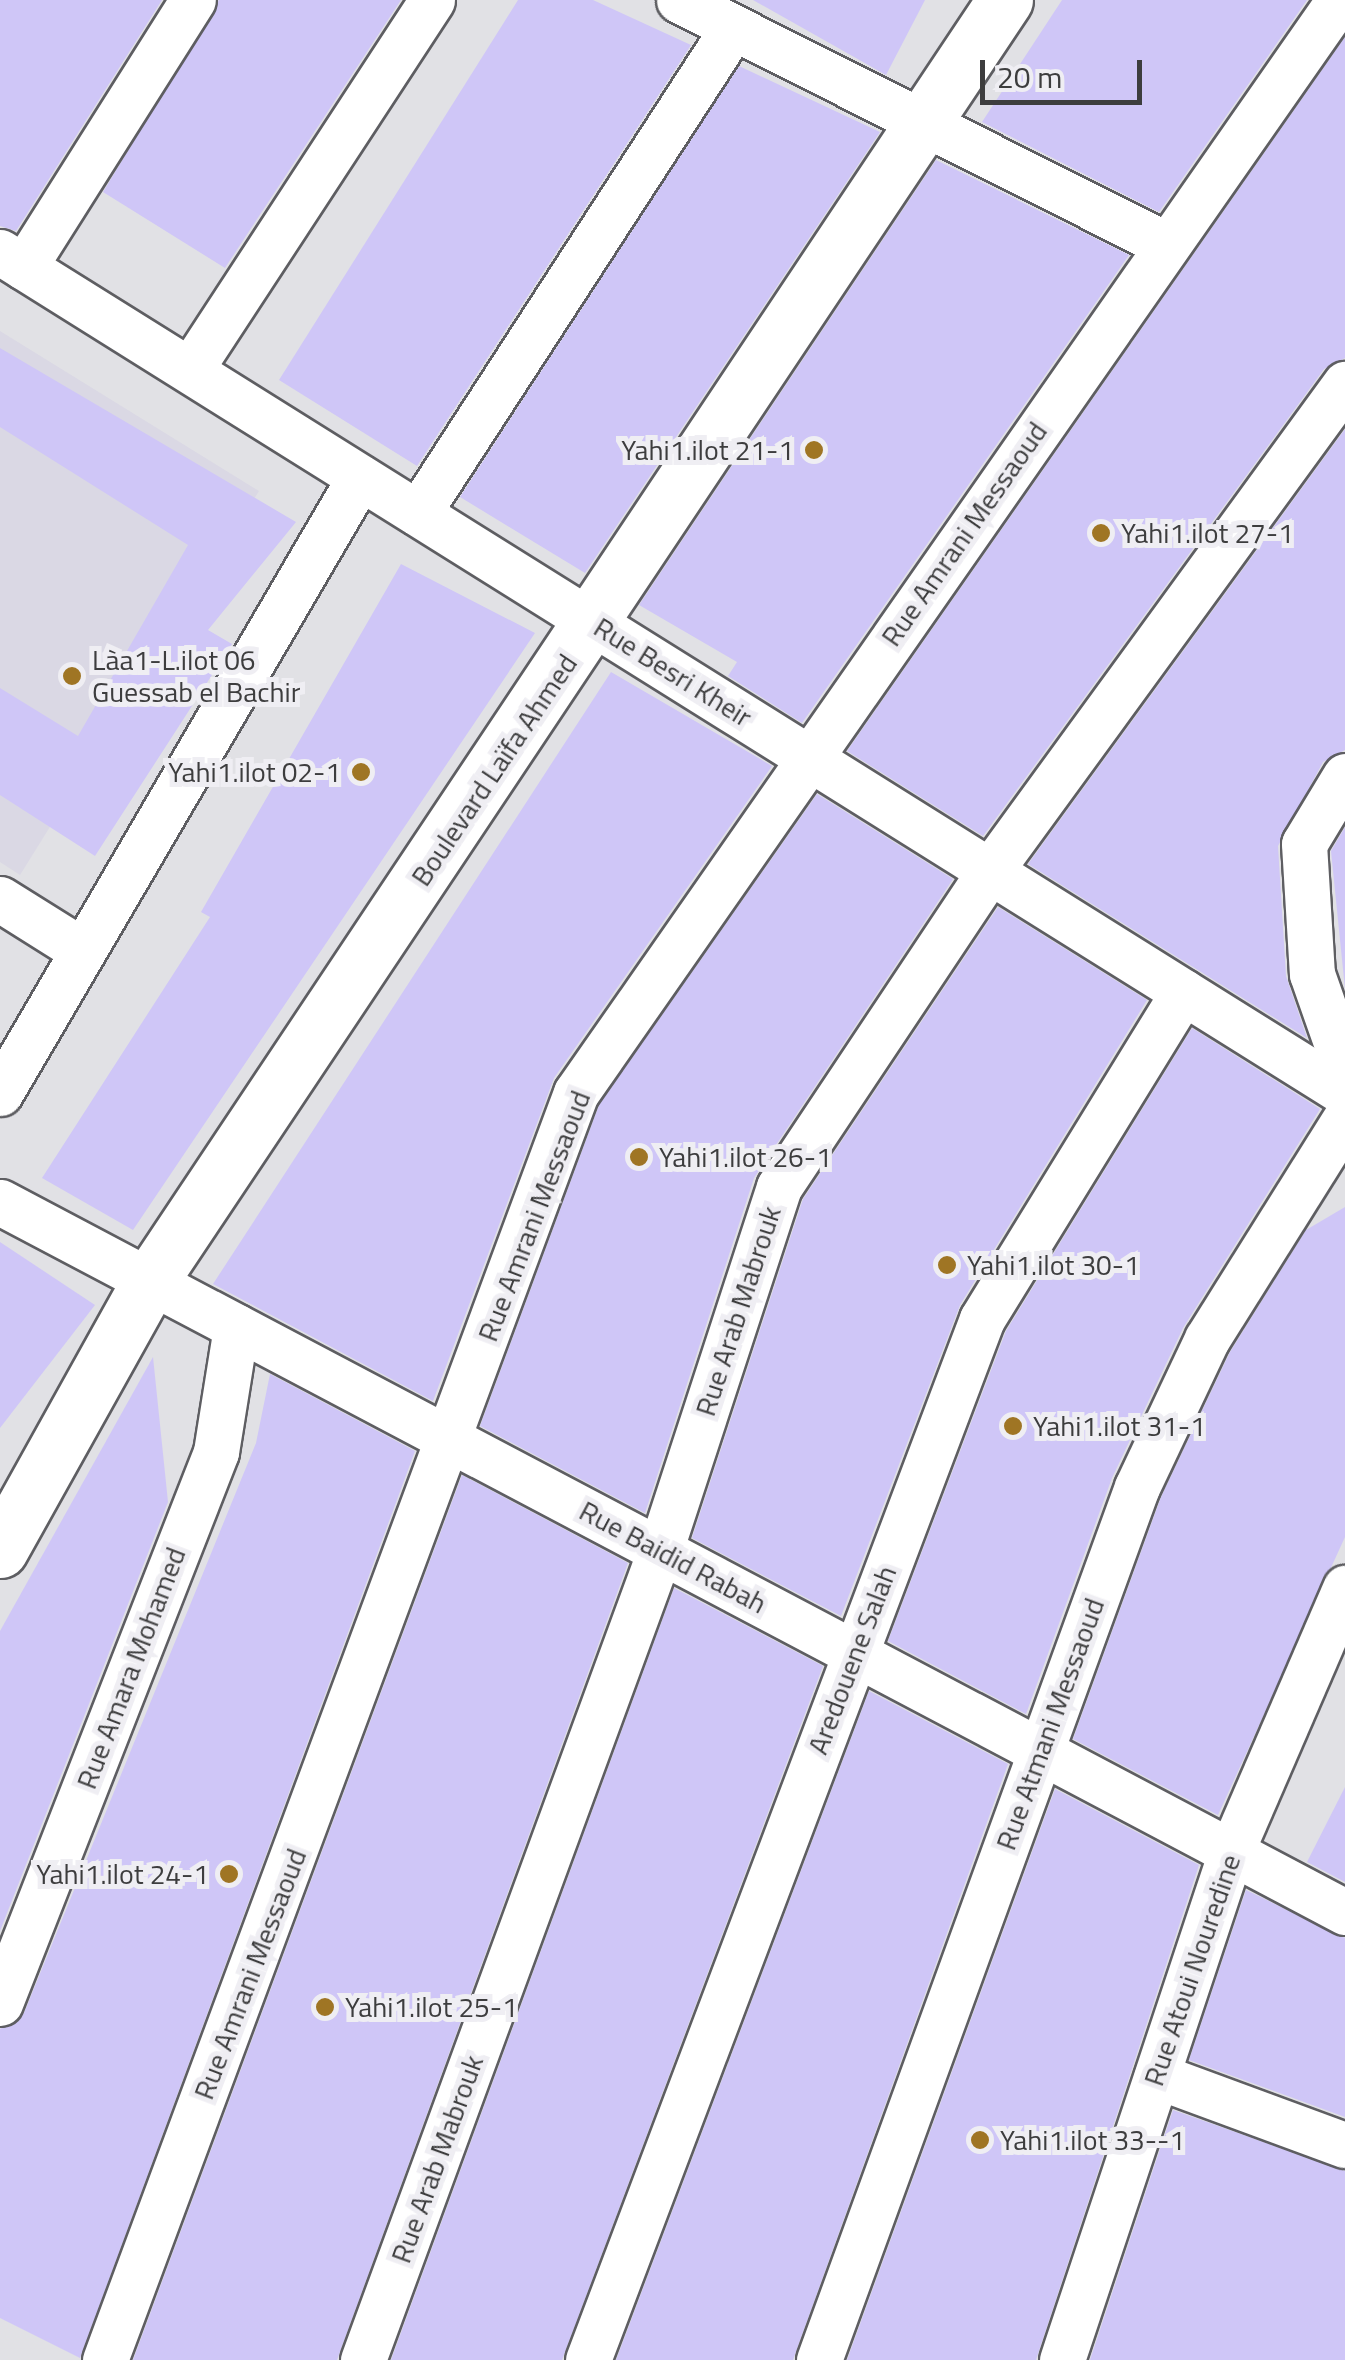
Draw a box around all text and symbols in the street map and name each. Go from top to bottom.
scale bar [985,40,1148,102]
text: 20 m [997,54,1062,100]
street label: Rue Amrani Messaoud [874,416,1054,652]
place label: Yahi1.ilot 21-1 [621,433,794,467]
marker: Yahi1.ilot 21-1 [803,439,825,461]
place label: Yahi1.ilot 27-1 [1121,516,1294,550]
marker: Yahi1.ilot 27-1 [1090,522,1112,544]
street label: Rue Besri Kheir [588,610,758,734]
place label: Làa1-L.ilot 06 Guessab el Bachir [92,643,300,709]
street label: Boulevard Laïfa Ahmed [404,648,584,892]
marker: Làa1-L.ilot 06 Guessab el Bachir [61,665,83,687]
place label: Yahi1.ilot 02-1 [168,755,341,789]
marker: Yahi1.ilot 02-1 [350,761,372,783]
street label: Rue Amrani Messaoud [471,1086,597,1346]
place label: Yahi1.ilot 26-1 [659,1140,832,1174]
marker: Yahi1.ilot 26-1 [628,1146,650,1168]
street label: Rue Arab Mabrouk [688,1202,788,1420]
place label: Yahi1.ilot 30-1 [967,1248,1140,1282]
marker: Yahi1.ilot 30-1 [936,1254,958,1276]
place label: Yahi1.ilot 31-1 [1033,1409,1206,1443]
marker: Yahi1.ilot 31-1 [1002,1415,1024,1437]
street label: Rue Baidid Rabah [574,1494,772,1620]
street label: Rue Amara Mohamed [69,1543,193,1793]
street label: Aredouene Salah [801,1561,903,1759]
street label: Rue Atmani Messaoud [989,1594,1111,1854]
street label: Rue Amrani Messaoud [187,1844,313,2104]
street label: Rue Atoui Nouredine [1137,1850,1247,2090]
place label: Yahi1.ilot 24-1 [36,1857,209,1891]
marker: Yahi1.ilot 24-1 [218,1863,240,1885]
place label: Yahi1.ilot 25-1 [345,1990,518,2024]
marker: Yahi1.ilot 25-1 [314,1996,336,2018]
street label: Rue Arab Mabrouk [384,2051,490,2267]
place label: Yahi1.ilot 33--1 [1000,2123,1185,2157]
marker: Yahi1.ilot 33--1 [969,2129,991,2151]

